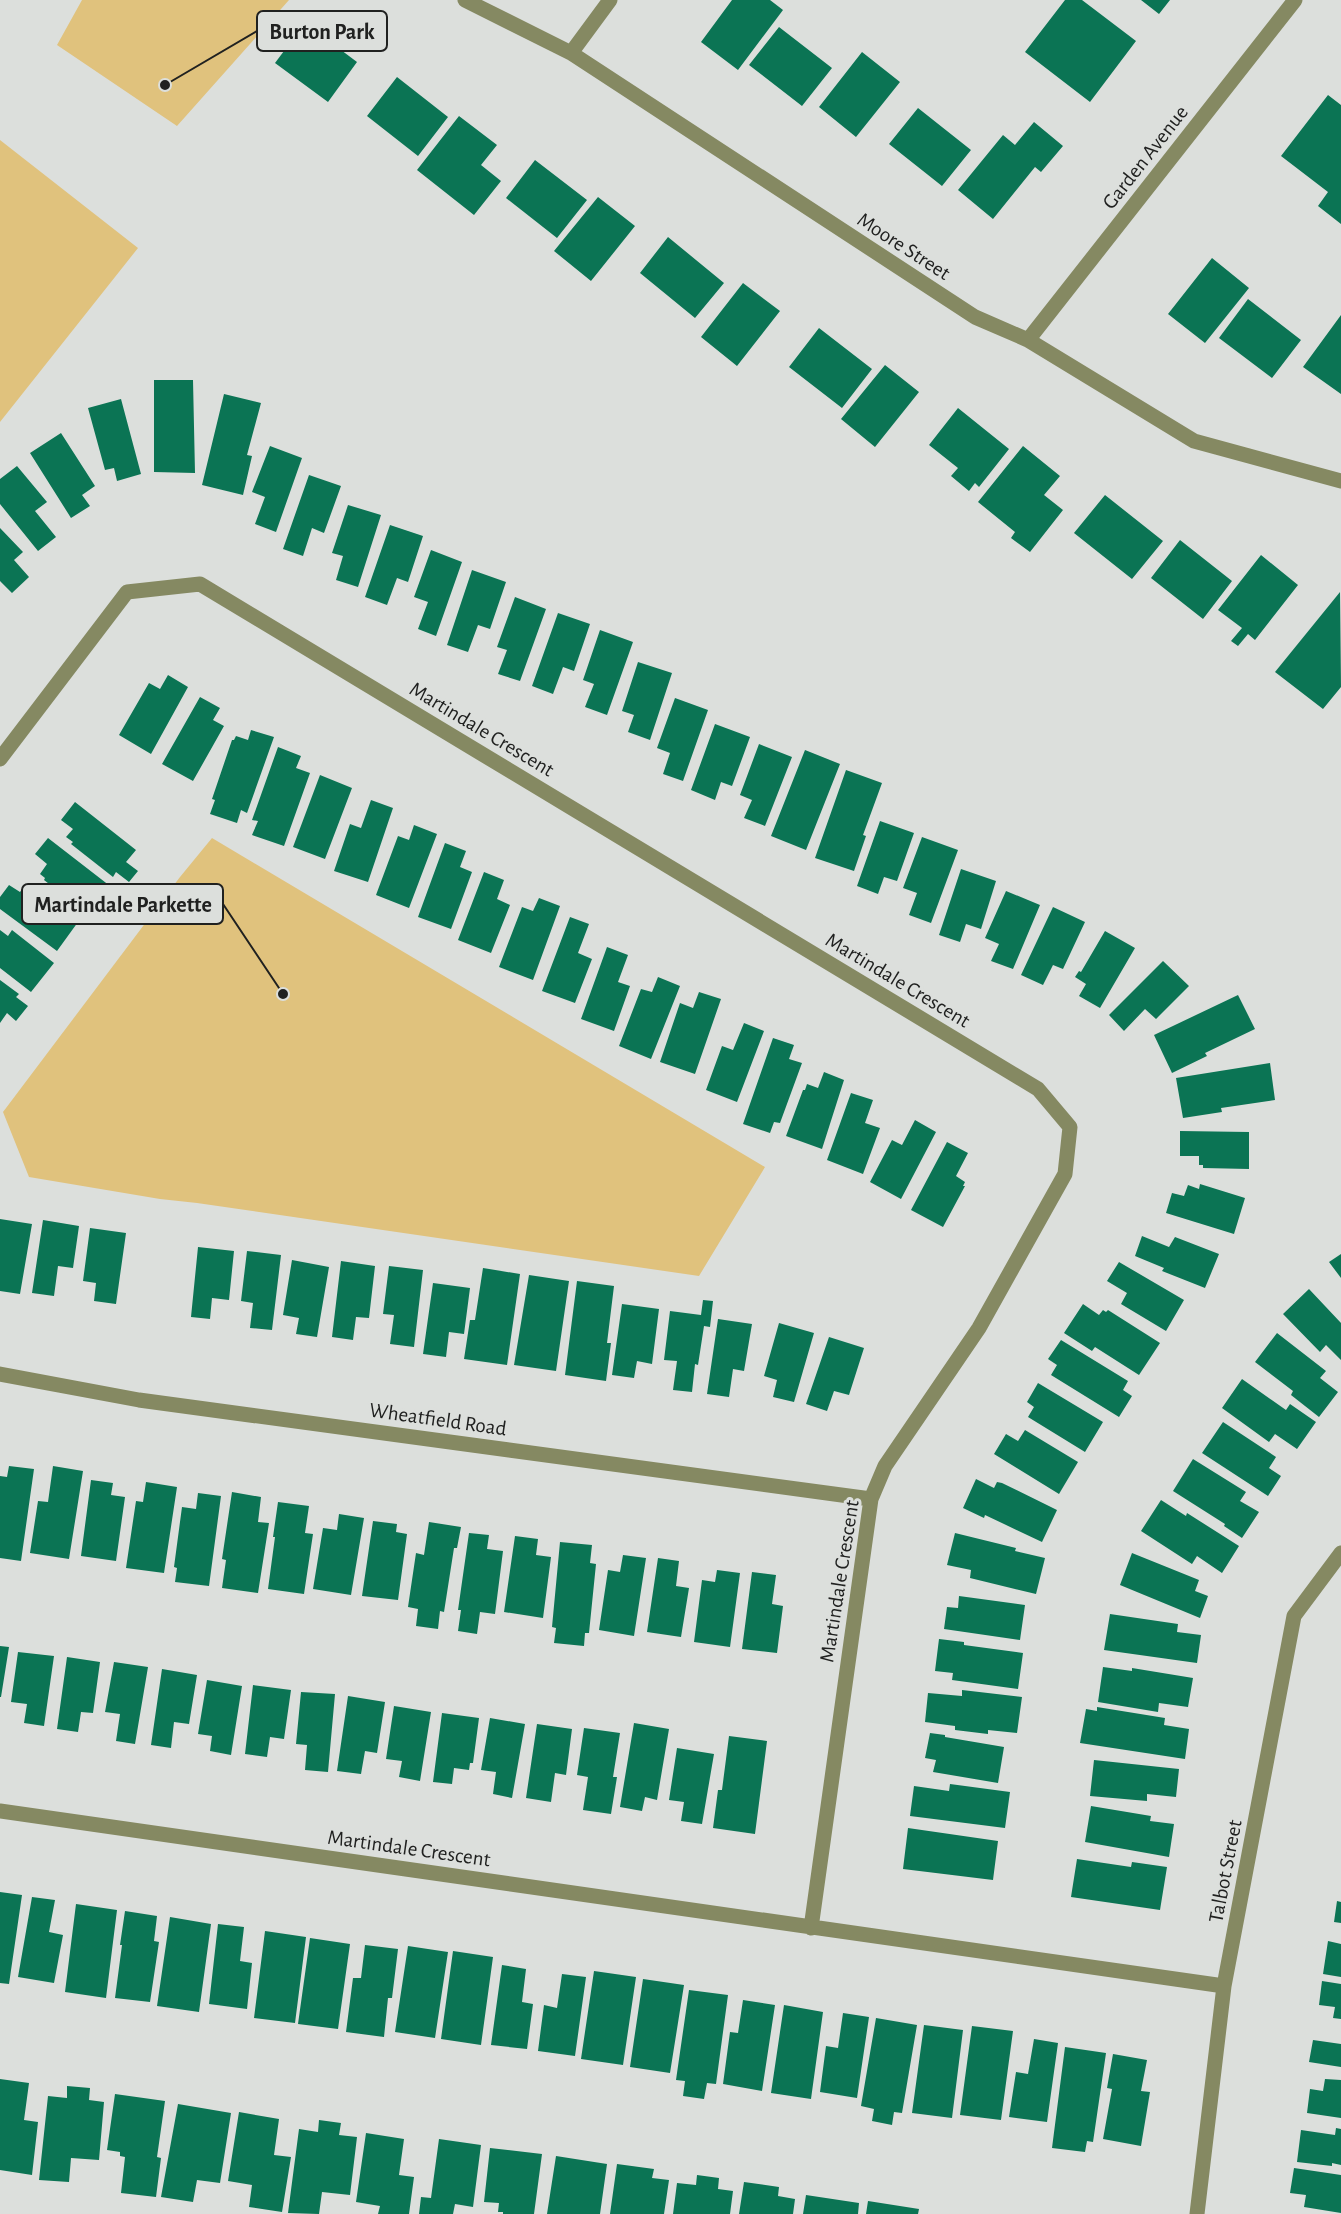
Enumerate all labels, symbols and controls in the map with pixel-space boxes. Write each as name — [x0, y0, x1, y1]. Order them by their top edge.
callout: Burton Park — [257, 11, 387, 51]
text: Burton Park — [269, 21, 375, 43]
street label: Garden Avenue — [1099, 102, 1192, 213]
street label: Moore Street — [854, 209, 954, 284]
street label: Martindale Crescent — [406, 678, 558, 781]
callout: Martindale Parkette — [22, 884, 223, 924]
text: Martindale Parkette — [34, 894, 212, 916]
street label: Martindale Crescent — [822, 929, 974, 1032]
street label: Wheatfield Road — [368, 1399, 508, 1440]
street label: Martindale Crescent — [816, 1498, 863, 1664]
street label: Talbot Street — [1205, 1818, 1246, 1924]
street label: Martindale Crescent — [326, 1827, 492, 1870]

